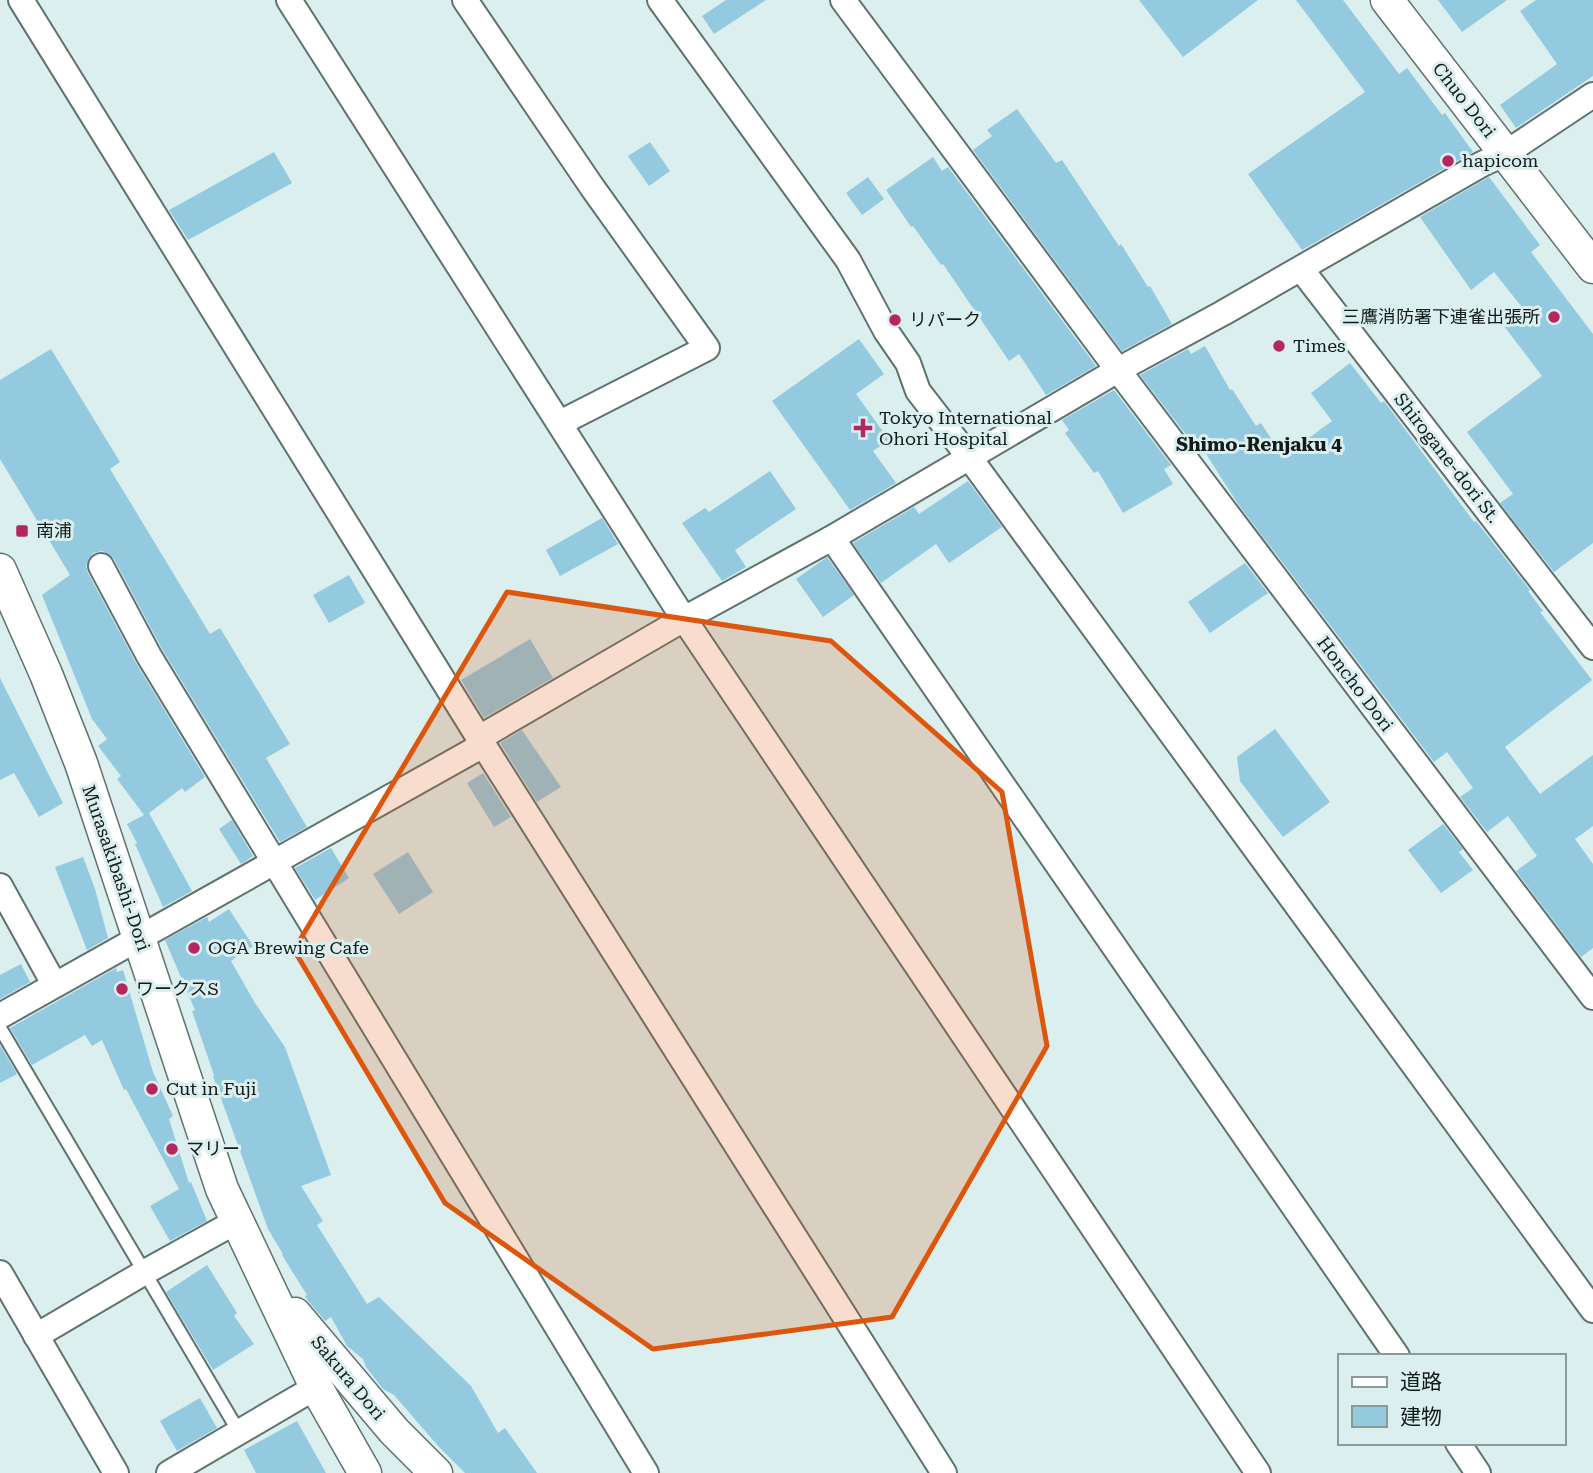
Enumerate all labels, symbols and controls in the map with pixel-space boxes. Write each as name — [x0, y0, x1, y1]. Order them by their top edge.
street label: Chuo Dori — [1429, 58, 1500, 142]
place label: hapicom — [1462, 150, 1538, 171]
marker: hapicom — [1440, 153, 1456, 169]
place label: 三鷹消防署下連雀出張所 — [1342, 306, 1540, 327]
place label: リパーク — [909, 309, 981, 330]
marker: 三鷹消防署下連雀出張所 — [1546, 309, 1562, 325]
marker: リパーク — [887, 312, 903, 328]
place label: Times — [1293, 335, 1346, 356]
marker: Times — [1271, 338, 1287, 354]
street label: Shirogane-dori St. — [1390, 389, 1505, 527]
place label: Tokyo International Ohori Hospital — [879, 407, 1052, 449]
marker: Tokyo International Ohori Hospital — [853, 418, 873, 438]
district label: Shimo-Renjaku 4 — [1176, 433, 1342, 456]
place label: 南浦 — [36, 520, 72, 541]
marker: 南浦 — [14, 523, 30, 539]
street label: Honcho Dori — [1313, 632, 1398, 735]
street label: Murasakibashi-Dori — [78, 782, 155, 954]
place label: OGA Brewing Cafe — [208, 937, 369, 958]
marker: OGA Brewing Cafe — [186, 940, 202, 956]
place label: ワークスS — [136, 978, 219, 999]
marker: ワークスS — [114, 981, 130, 997]
place label: Cut in Fuji — [166, 1078, 257, 1099]
marker: Cut in Fuji — [144, 1081, 160, 1097]
place label: マリー — [186, 1138, 240, 1159]
marker: マリー — [164, 1141, 180, 1157]
street label: Sakura Dori — [307, 1331, 390, 1424]
legend — [1338, 1354, 1565, 1445]
text: 道路 — [1400, 1370, 1442, 1394]
text: 建物 — [1400, 1405, 1442, 1429]

